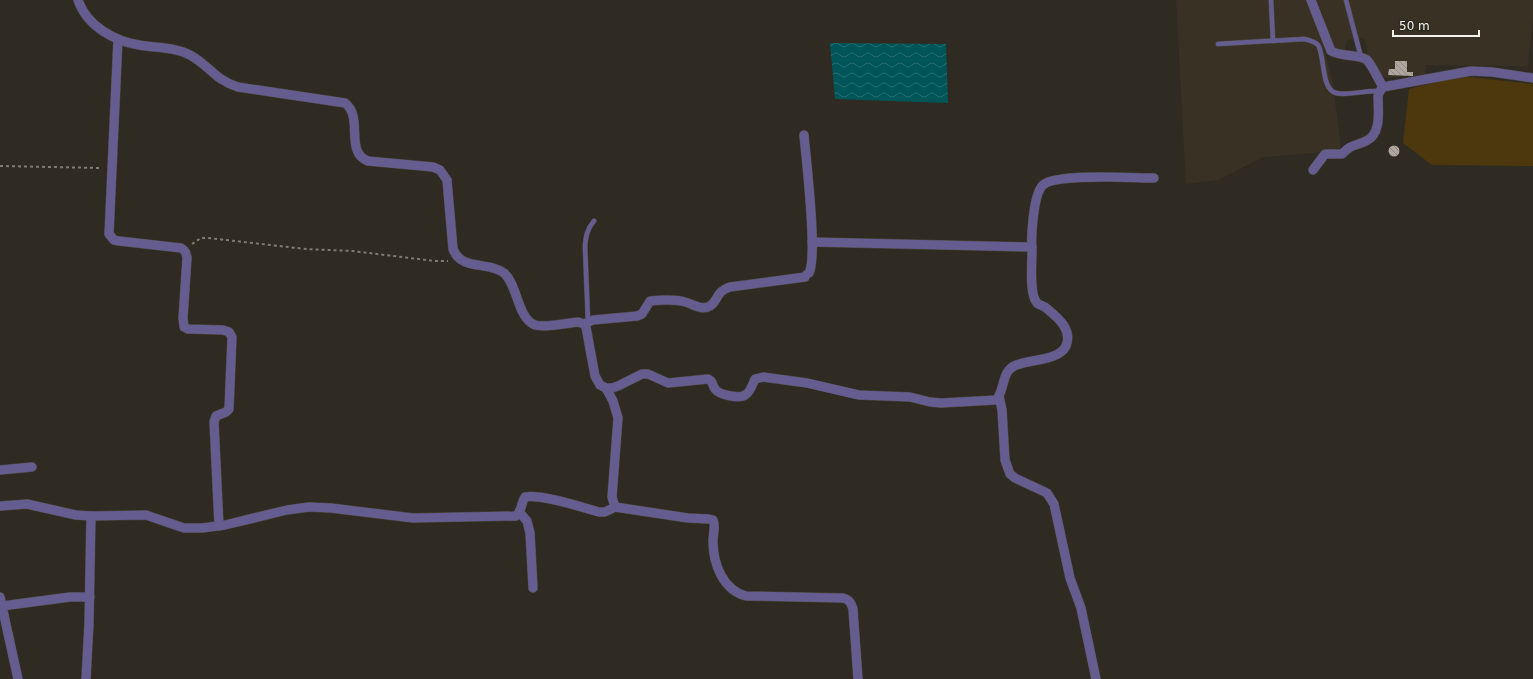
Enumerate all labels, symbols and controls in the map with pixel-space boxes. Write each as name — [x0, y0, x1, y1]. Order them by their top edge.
scale bar — [1393, 12, 1479, 38]
text: 50 m — [1399, 19, 1430, 33]

